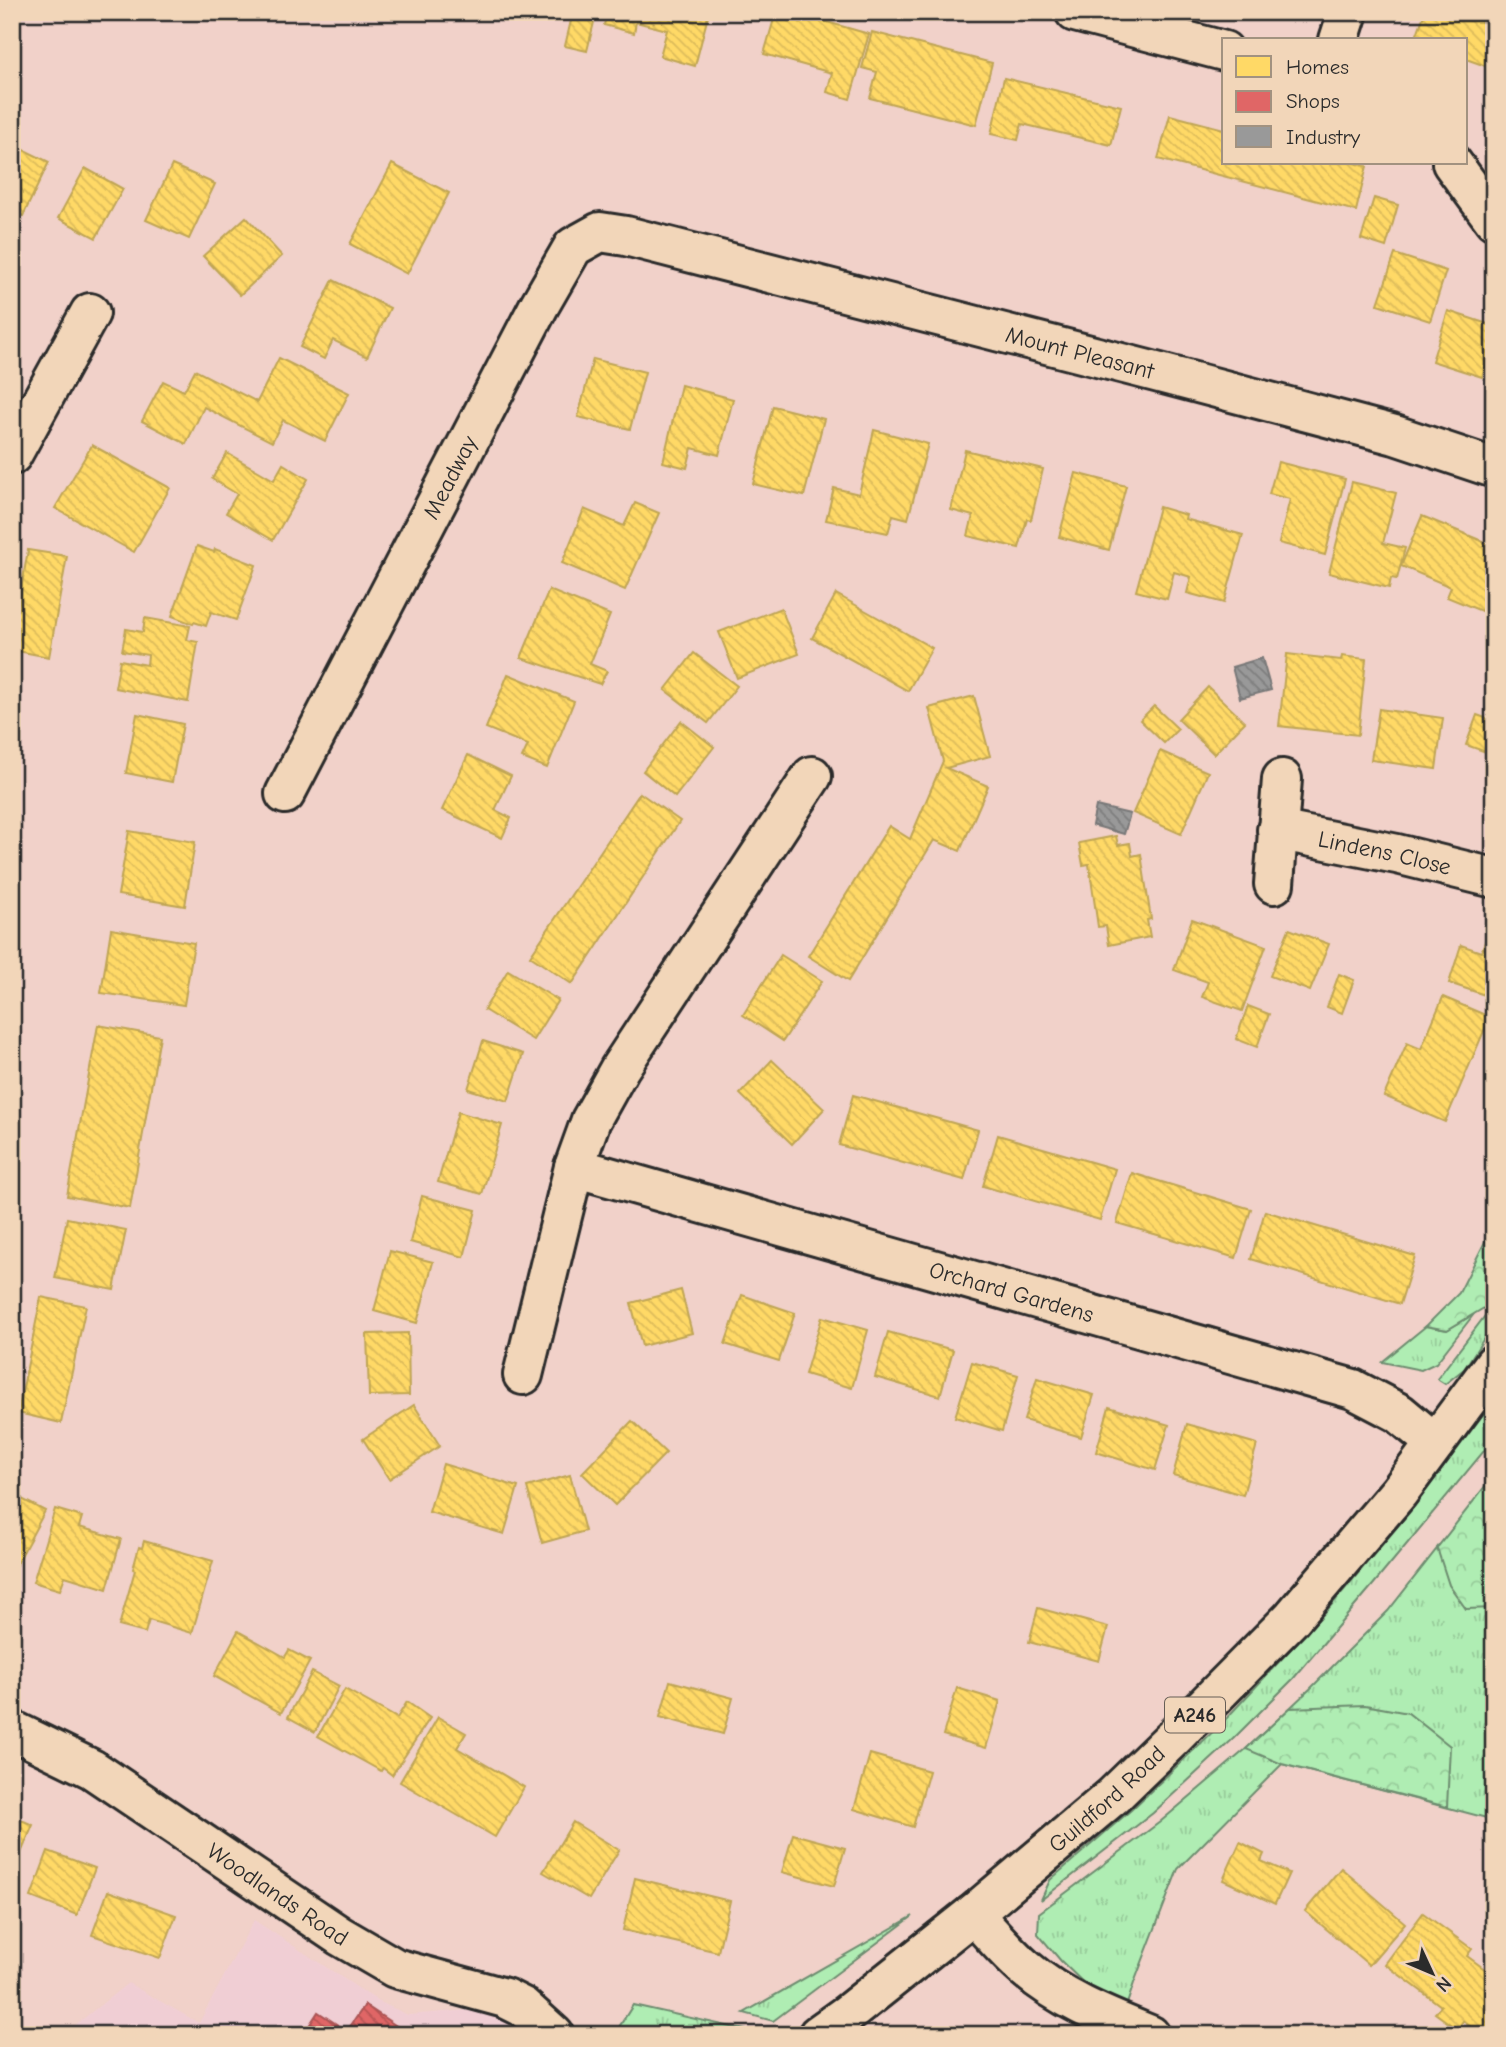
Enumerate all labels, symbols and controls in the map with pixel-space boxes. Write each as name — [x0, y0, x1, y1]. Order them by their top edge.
legend — [1222, 38, 1468, 164]
text: Homes — [1286, 55, 1349, 79]
text: Shops — [1286, 89, 1340, 113]
text: Industry — [1286, 125, 1361, 149]
street label: Mount Pleasant — [1003, 321, 1158, 385]
street label: Meadway — [417, 431, 483, 524]
street label: Lindens Close — [1316, 826, 1454, 881]
street label: Orchard Gardens — [926, 1256, 1097, 1328]
road number: A246 — [1165, 1698, 1225, 1732]
street label: Guildford Road — [1043, 1740, 1171, 1858]
street label: Woodlands Road — [202, 1837, 353, 1952]
north arrow — [1398, 1938, 1468, 2008]
text: N — [1431, 1972, 1456, 1996]

